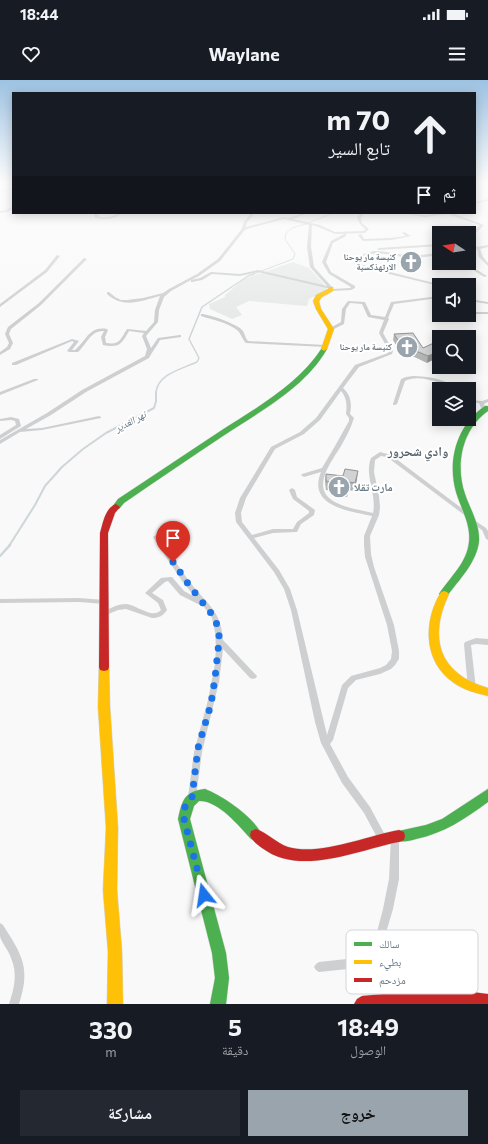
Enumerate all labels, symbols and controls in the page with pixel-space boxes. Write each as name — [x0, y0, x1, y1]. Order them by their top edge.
text: 18:44 — [20, 5, 58, 23]
icon: heart — [20, 43, 42, 65]
text: Waylane — [208, 43, 280, 65]
icon: menu — [446, 43, 468, 65]
text: 70 m — [326, 102, 390, 136]
icon: ahead — [404, 108, 456, 160]
text: تابع السير — [329, 137, 390, 159]
text: ثم — [443, 183, 456, 201]
icon: arrive — [413, 184, 435, 206]
north arrow — [432, 226, 476, 270]
map controls — [432, 226, 476, 426]
church icon: كنيسة مار يوحنا الارثهذكسية — [398, 249, 424, 275]
place label: كنيسة مار يوحنا الارثهذكسية — [343, 251, 396, 272]
button: sound — [432, 278, 476, 322]
button: search — [432, 330, 476, 374]
church icon: كنيسة مار يوحنا — [394, 334, 420, 360]
place label: كنيسة مار يوحنا — [339, 341, 392, 352]
button: layers — [432, 382, 476, 426]
water label: نهر الغدير — [112, 407, 150, 435]
district label: وادي شحرور — [387, 443, 448, 462]
church icon: مارت تقلا — [326, 474, 352, 500]
place label: مارت تقلا — [354, 480, 393, 494]
pin — [156, 521, 190, 562]
icon: arrive — [162, 527, 184, 549]
position arrow — [183, 874, 225, 916]
legend — [346, 930, 478, 994]
text: سالك — [379, 937, 399, 950]
text: بطيء — [379, 955, 401, 971]
text: مزدحم — [379, 973, 406, 988]
text: 5 — [228, 1012, 242, 1041]
text: 18:49 — [337, 1012, 399, 1041]
text: 330 — [89, 1015, 133, 1044]
text: دقيقة — [222, 1042, 248, 1058]
text: الوصول — [350, 1042, 386, 1058]
text: m — [105, 1044, 117, 1060]
button: مشاركة — [20, 1090, 240, 1136]
button: خروج — [248, 1090, 468, 1136]

